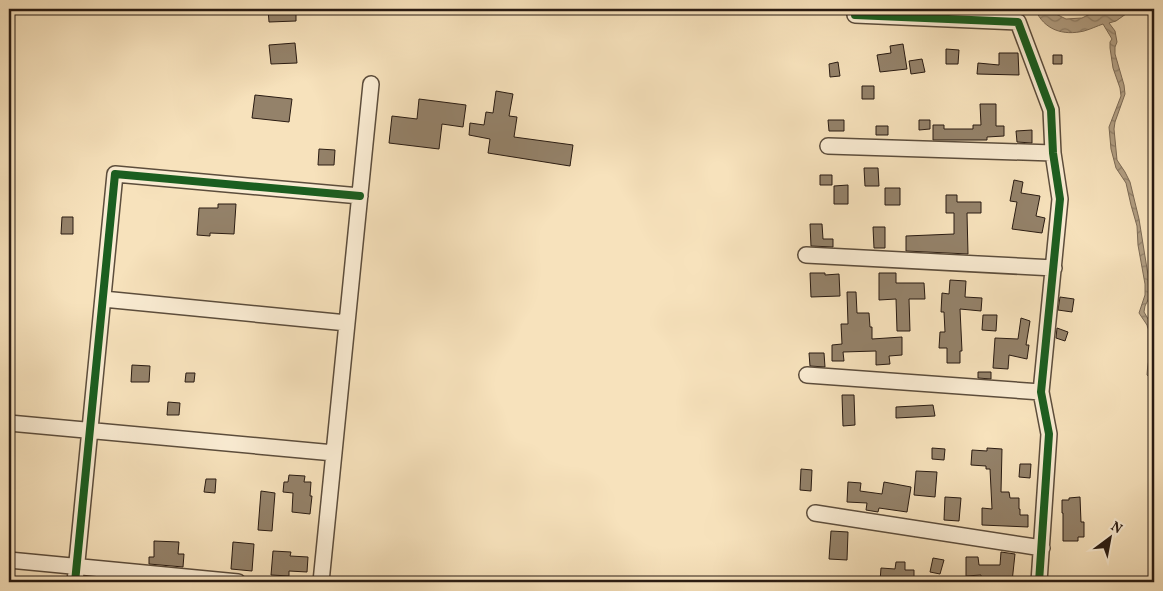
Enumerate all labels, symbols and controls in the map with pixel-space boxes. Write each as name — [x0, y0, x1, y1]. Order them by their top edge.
north arrow — [1086, 514, 1136, 564]
text: N — [1107, 517, 1125, 539]

